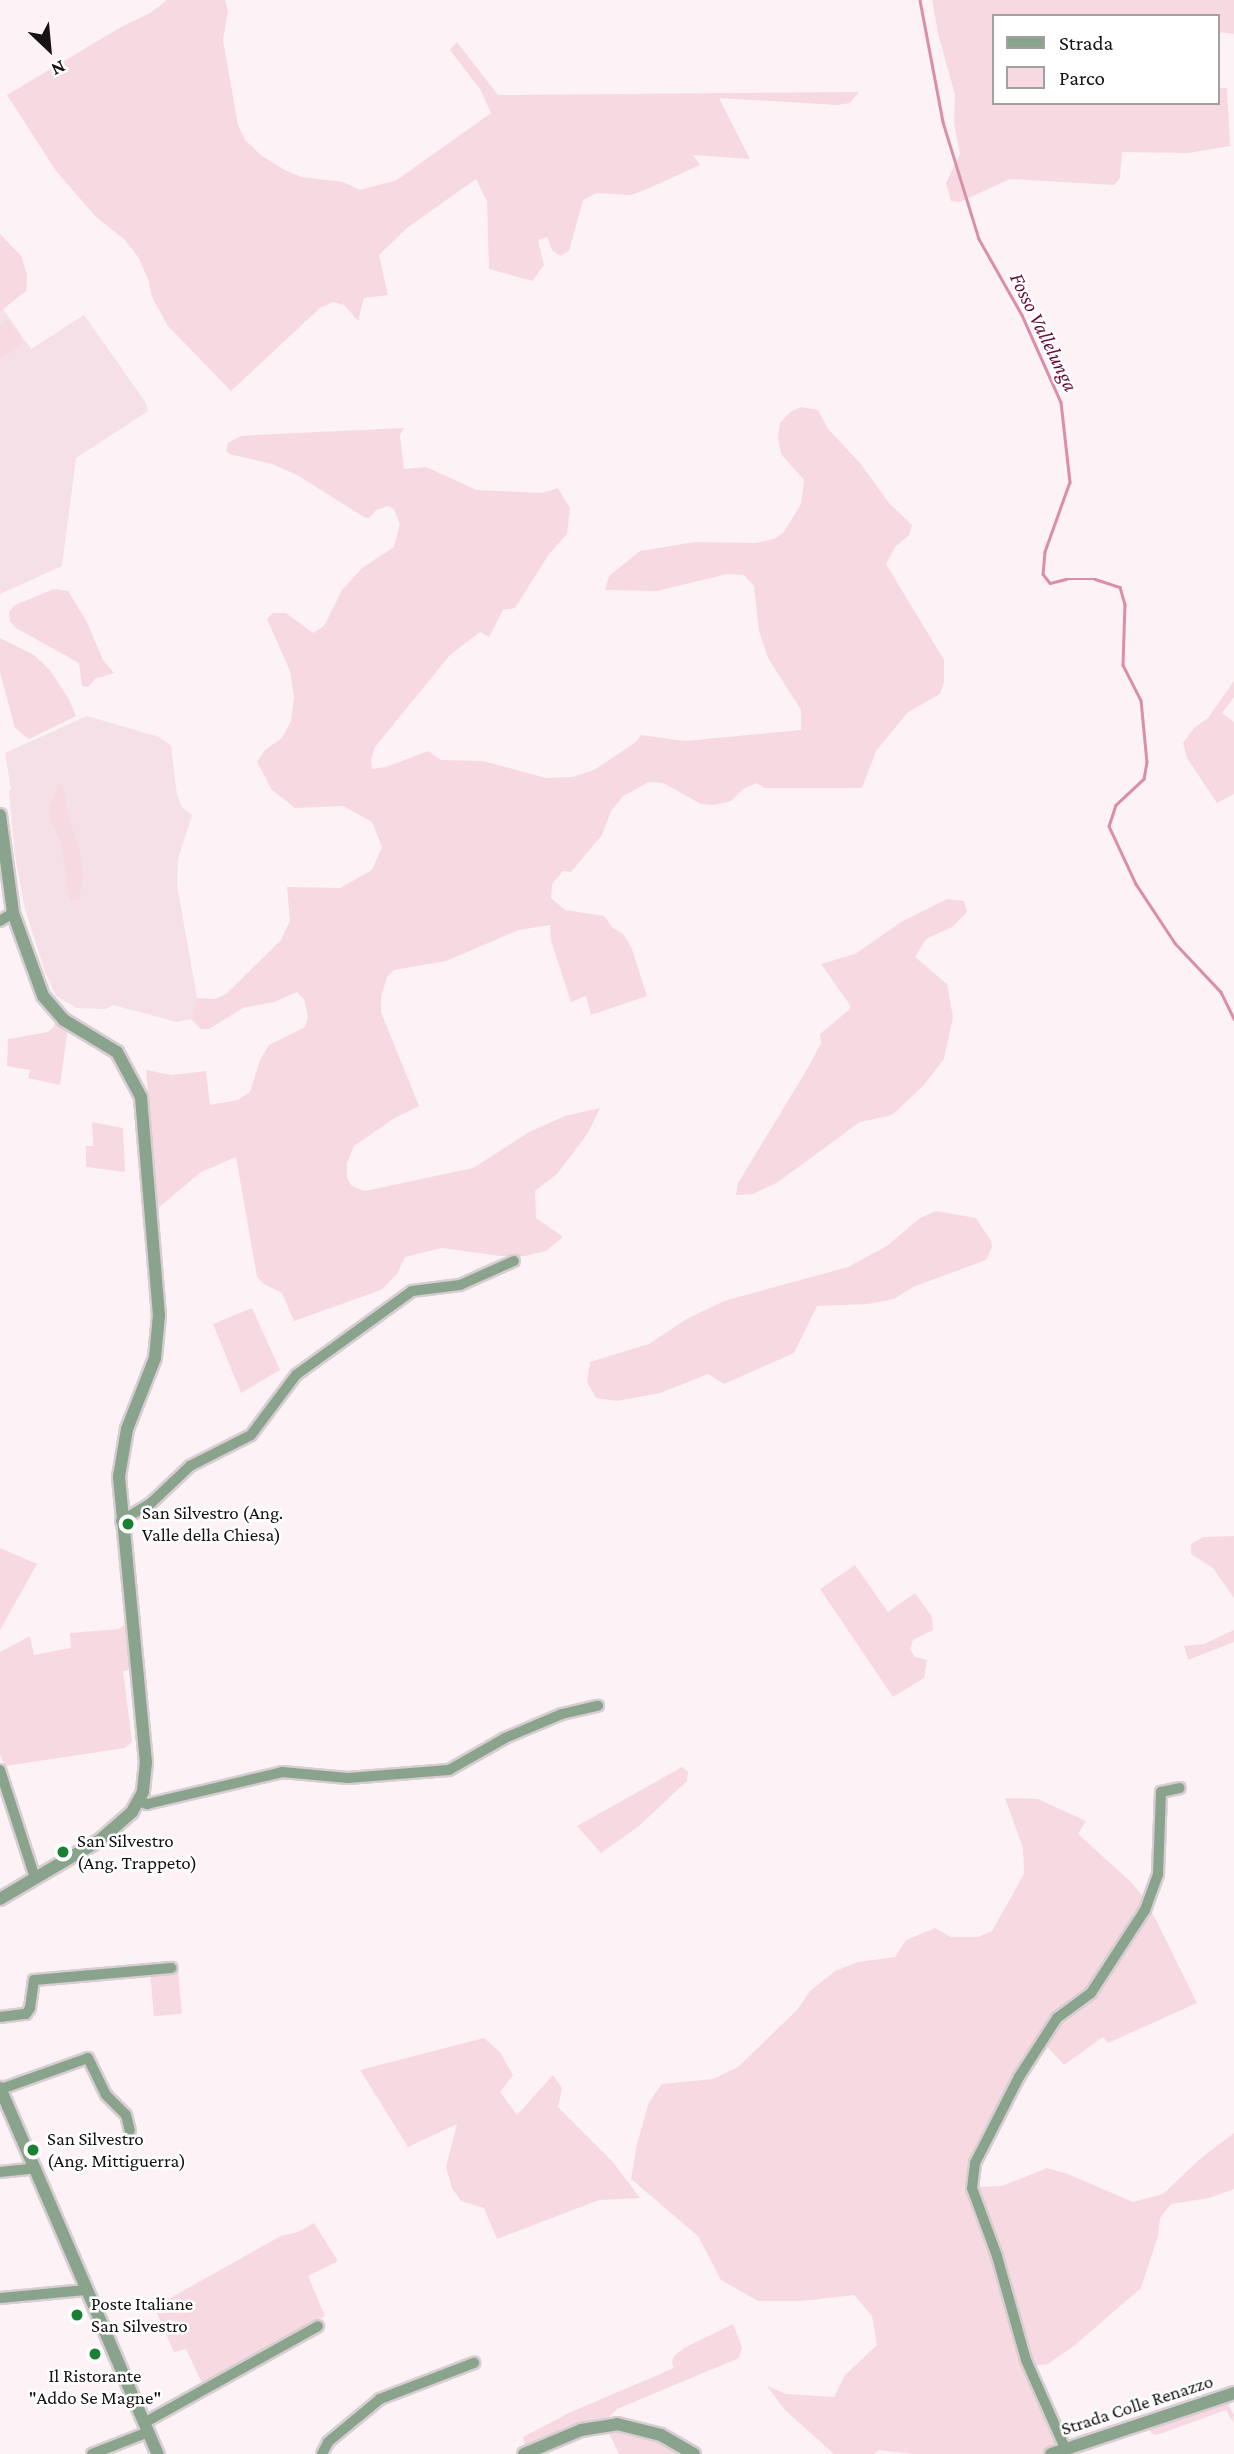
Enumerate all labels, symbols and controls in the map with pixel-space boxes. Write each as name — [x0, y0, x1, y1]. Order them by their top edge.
north arrow — [14, 14, 84, 84]
legend — [992, 14, 1220, 105]
text: Strada — [1059, 31, 1113, 55]
text: N — [48, 56, 69, 81]
text: Parco — [1059, 66, 1105, 90]
water label: Fosso Vallelunga — [1004, 268, 1084, 396]
place label: San Silvestro (Ang. Valle della Chiesa) — [142, 1502, 283, 1546]
marker: San Silvestro (Ang. Valle della Chiesa) — [120, 1516, 136, 1532]
place label: San Silvestro (Ang. Trappeto) — [77, 1830, 197, 1874]
marker: San Silvestro (Ang. Trappeto) — [55, 1844, 71, 1860]
place label: San Silvestro (Ang. Mittiguerra) — [47, 2128, 186, 2172]
marker: San Silvestro (Ang. Mittiguerra) — [25, 2142, 41, 2158]
place label: Poste Italiane San Silvestro — [91, 2293, 193, 2337]
marker: Poste Italiane San Silvestro — [69, 2307, 85, 2323]
marker: Il Ristorante "Addo Se Magne" — [87, 2346, 103, 2362]
place label: Il Ristorante "Addo Se Magne" — [29, 2365, 161, 2409]
street label: Strada Colle Renazzo — [1058, 2370, 1216, 2440]

